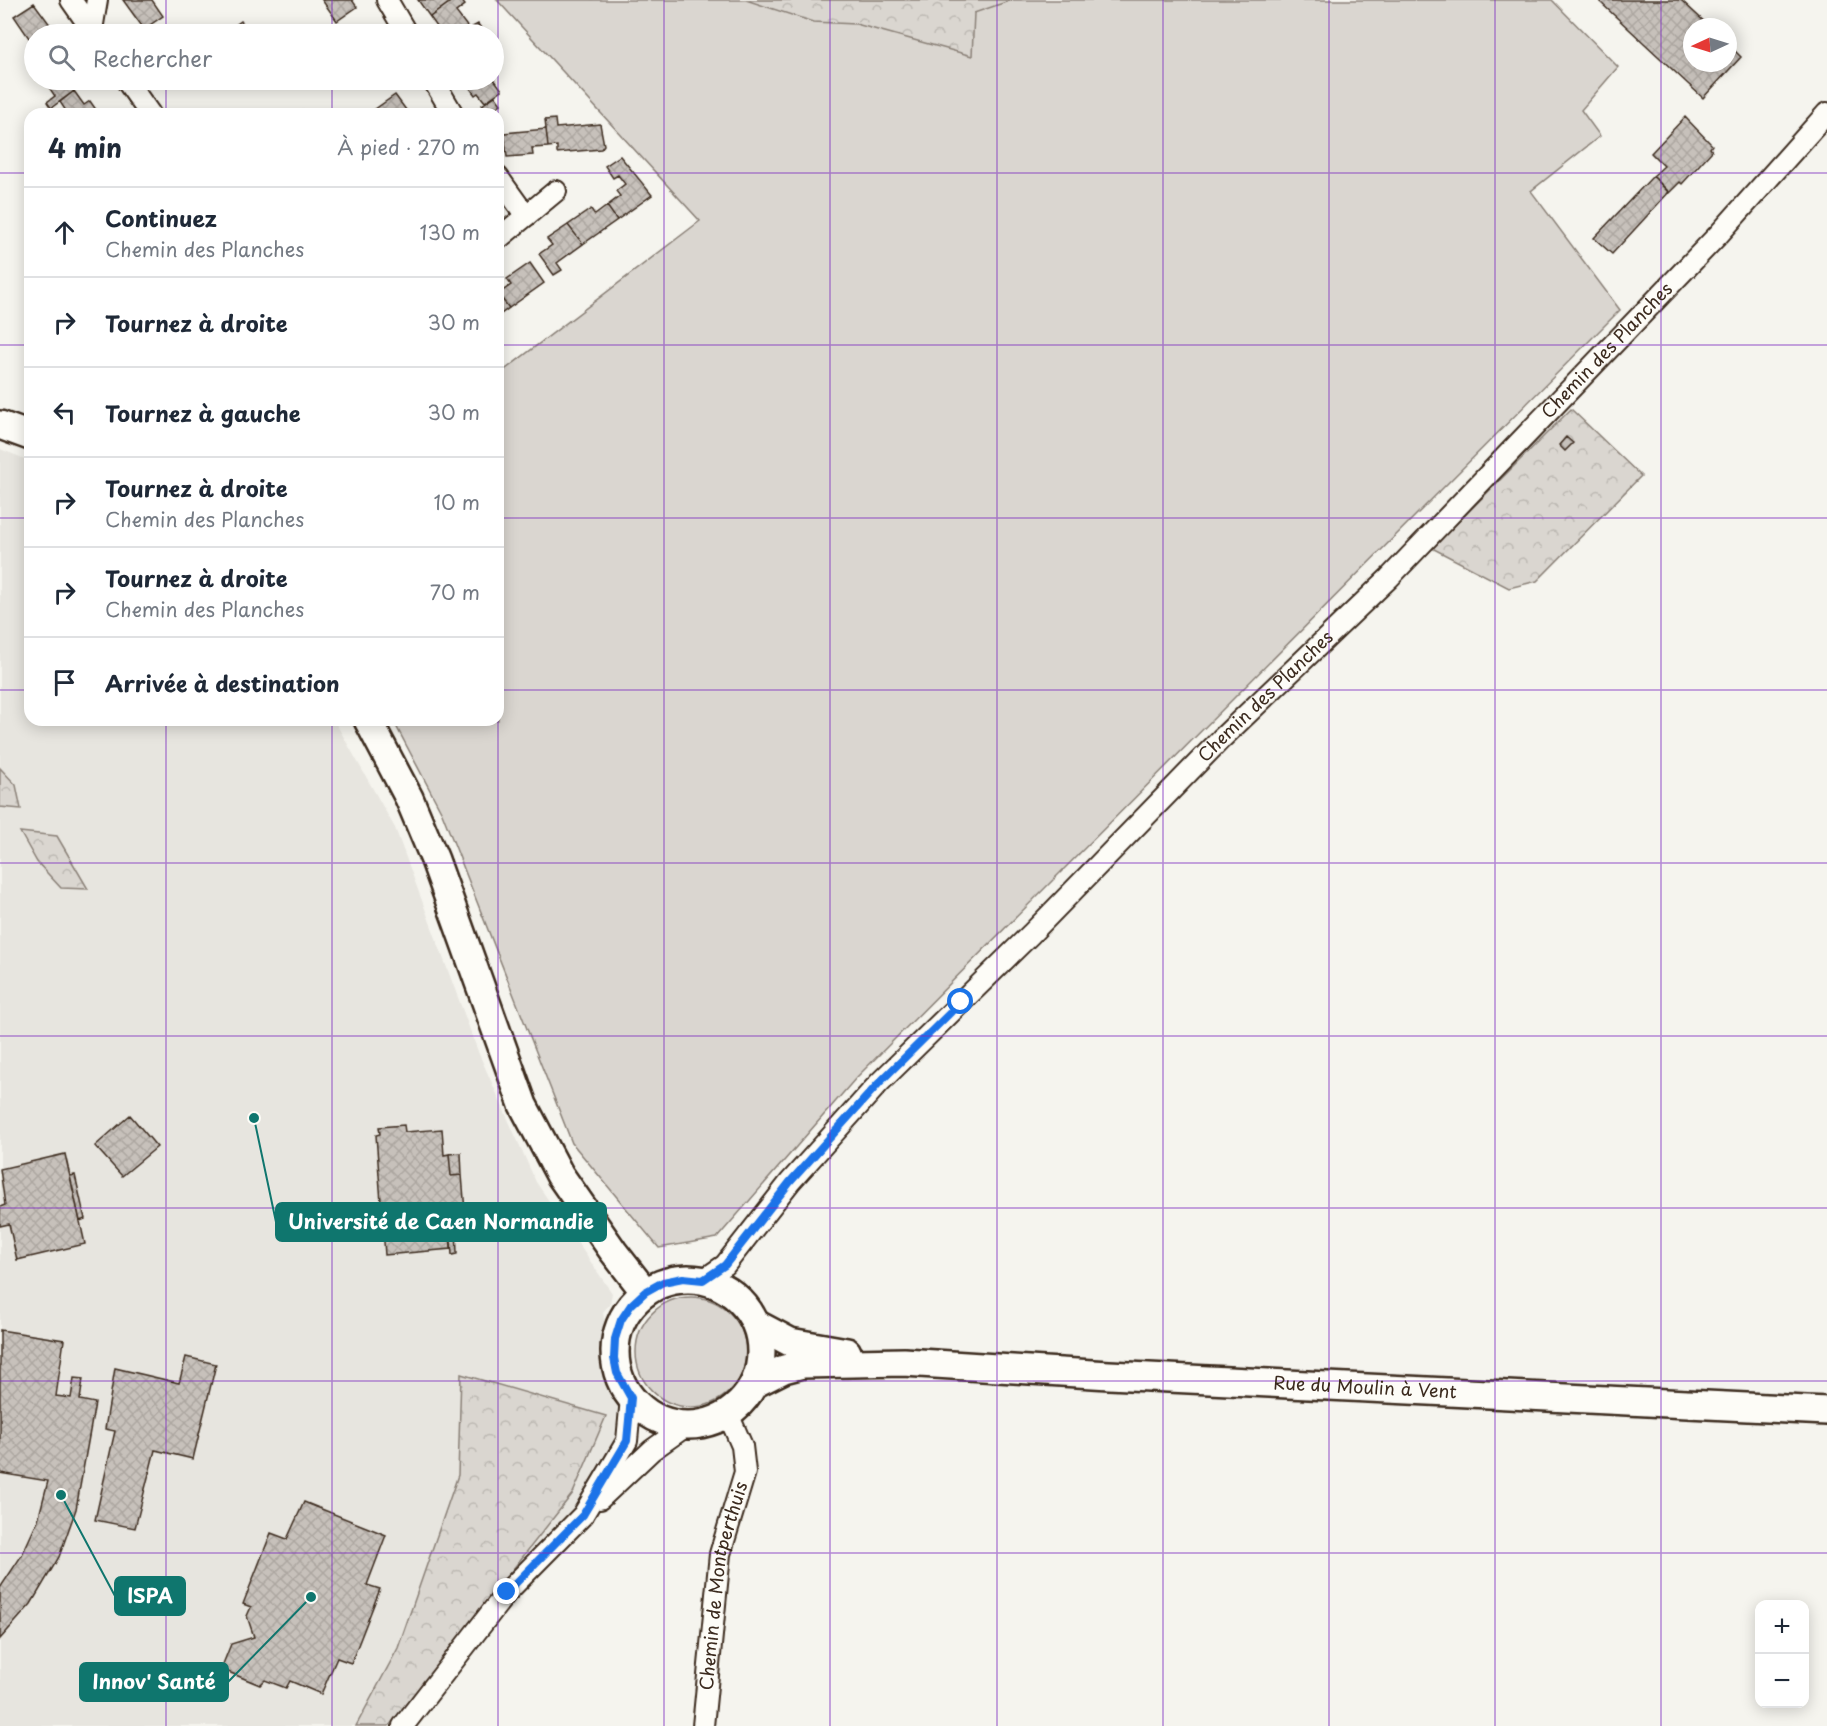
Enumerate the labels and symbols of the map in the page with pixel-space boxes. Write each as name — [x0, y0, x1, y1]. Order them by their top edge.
north arrow — [1683, 18, 1737, 72]
street label: Chemin des Planches — [1534, 275, 1678, 424]
street label: Chemin des Planches — [1191, 623, 1339, 767]
route start — [947, 988, 973, 1014]
callout: Université de Caen Normandie — [276, 1203, 606, 1241]
text: Université de Caen Normandie — [288, 1206, 594, 1236]
street label: Rue du Moulin à Vent — [1273, 1368, 1457, 1404]
street label: Chemin de Montperthuis — [692, 1478, 753, 1691]
callout: ISPA — [115, 1577, 185, 1615]
route end — [493, 1578, 519, 1604]
text: ISPA — [127, 1580, 173, 1610]
callout: Innov' Santé — [80, 1663, 228, 1701]
text: Innov' Santé — [92, 1666, 216, 1696]

